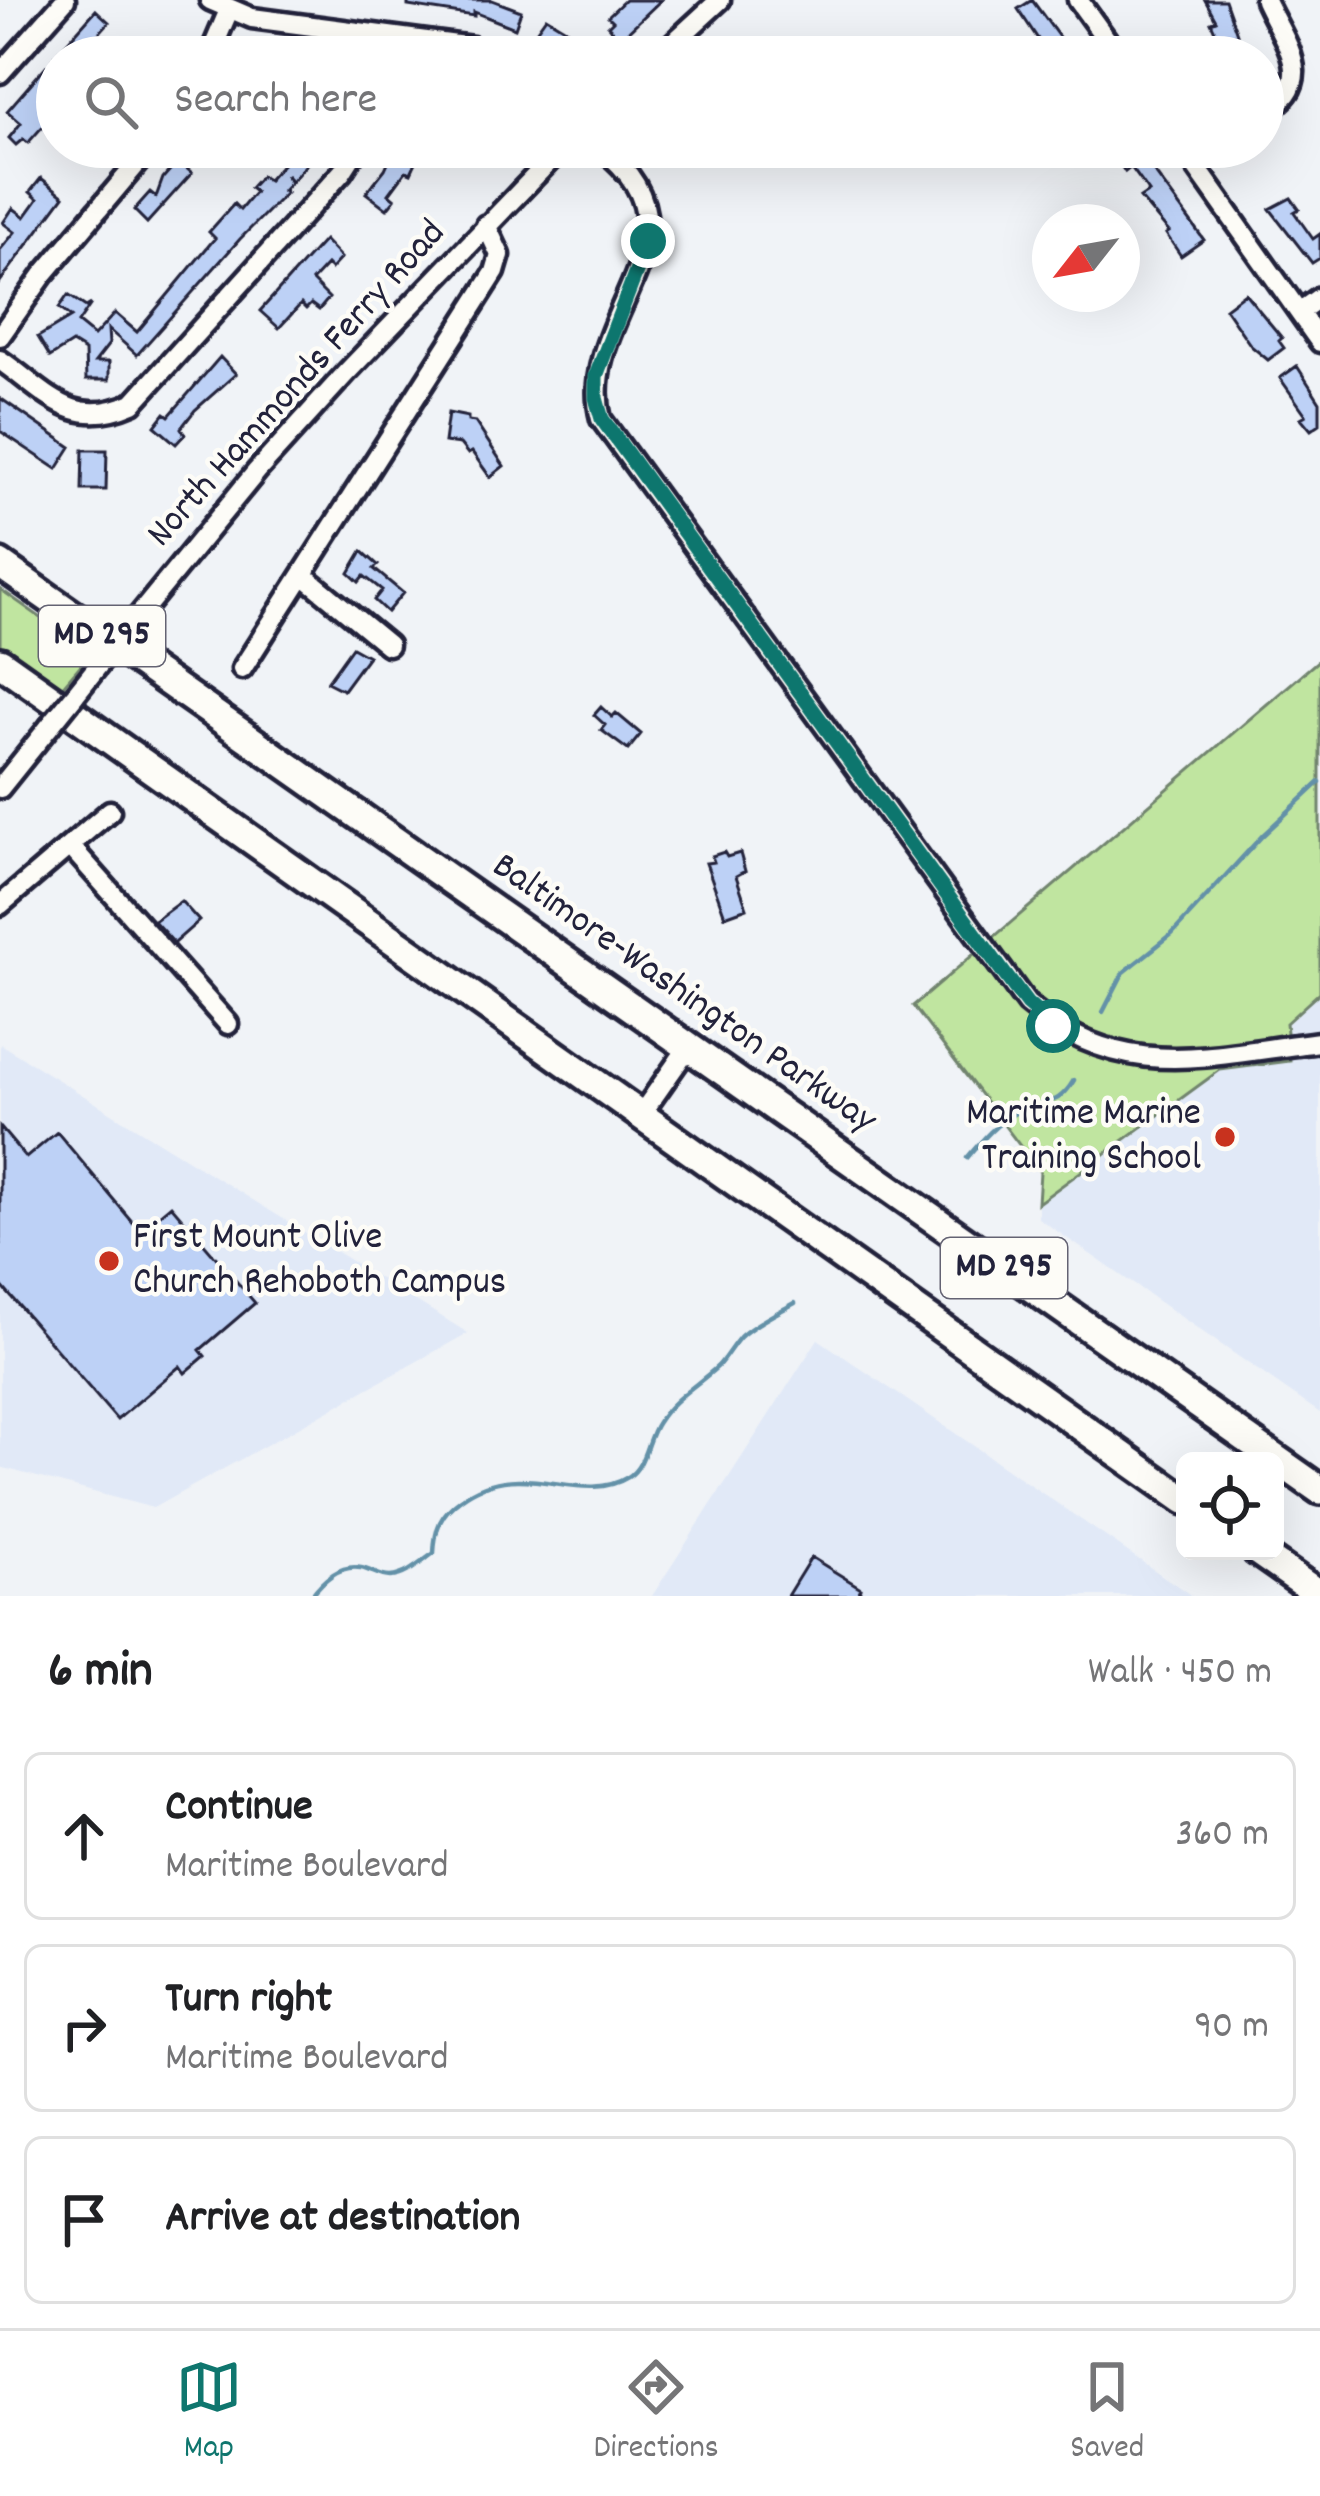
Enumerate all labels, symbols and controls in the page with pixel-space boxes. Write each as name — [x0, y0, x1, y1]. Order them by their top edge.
search box — [36, 36, 1284, 168]
icon: search — [78, 69, 144, 135]
text: Search here — [174, 70, 377, 134]
north arrow — [1032, 204, 1140, 312]
street label: North Hammonds Ferry Road — [136, 209, 460, 561]
route end — [621, 214, 675, 268]
road number: MD 295 — [39, 606, 165, 666]
street label: Baltimore-Washington Parkway — [480, 841, 887, 1150]
route start — [1026, 999, 1080, 1053]
place label: Maritime Marine Training School — [966, 1088, 1201, 1188]
marker: Maritime Marine Training School — [1212, 1124, 1238, 1150]
place label: First Mount Olive Church Rehoboth Campus — [133, 1212, 506, 1312]
road number: MD 295 — [941, 1238, 1067, 1298]
marker: First Mount Olive Church Rehoboth Campus — [96, 1248, 122, 1274]
map controls — [1176, 1452, 1284, 1560]
button: locate — [1176, 1452, 1284, 1560]
text: 6 min — [48, 1638, 153, 1710]
text: Walk · 450 m — [1088, 1647, 1272, 1702]
text: Continue — [165, 1777, 313, 1841]
icon: ahead — [51, 1803, 117, 1869]
text: 360 m — [1176, 1809, 1269, 1864]
text: Maritime Boulevard — [165, 1841, 449, 1896]
text: Turn right — [165, 1969, 332, 2033]
icon: right — [51, 1995, 117, 2061]
text: 90 m — [1194, 2001, 1269, 2056]
text: Maritime Boulevard — [165, 2033, 449, 2088]
icon: arrive — [51, 2187, 117, 2253]
text: Arrive at destination — [165, 2188, 520, 2252]
tab: Map — [176, 2354, 242, 2473]
tab: Directions — [594, 2354, 719, 2473]
tab: Saved — [1070, 2354, 1144, 2473]

